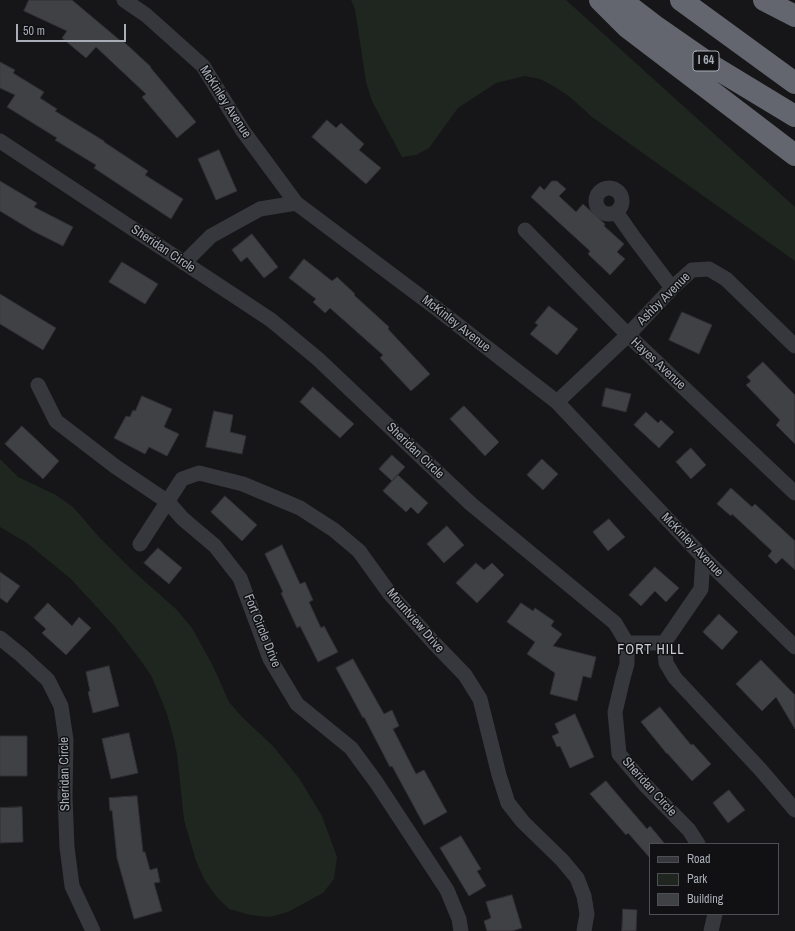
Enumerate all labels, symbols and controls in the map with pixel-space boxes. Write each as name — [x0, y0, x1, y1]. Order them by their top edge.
scale bar — [18, 16, 128, 42]
text: 50 m — [23, 23, 45, 39]
road number: I 64 — [693, 51, 719, 71]
street label: McKinley Avenue — [196, 63, 254, 141]
street label: Sheridan Circle — [128, 222, 198, 276]
street label: Ashby Avenue — [634, 269, 694, 329]
street label: McKinley Avenue — [419, 292, 493, 356]
street label: Hayes Avenue — [627, 335, 689, 393]
street label: Sheridan Circle — [383, 420, 447, 482]
street label: McKinley Avenue — [658, 510, 726, 580]
street label: Mountview Drive — [383, 586, 447, 656]
street label: Fort Circle Drive — [240, 592, 284, 670]
district label: FORT HILL — [617, 642, 685, 658]
street label: Sheridan Circle — [57, 737, 73, 811]
street label: Sheridan Circle — [618, 754, 680, 820]
legend — [649, 843, 779, 915]
text: Road — [687, 851, 711, 867]
text: Park — [687, 871, 707, 887]
text: Building — [687, 891, 723, 907]

